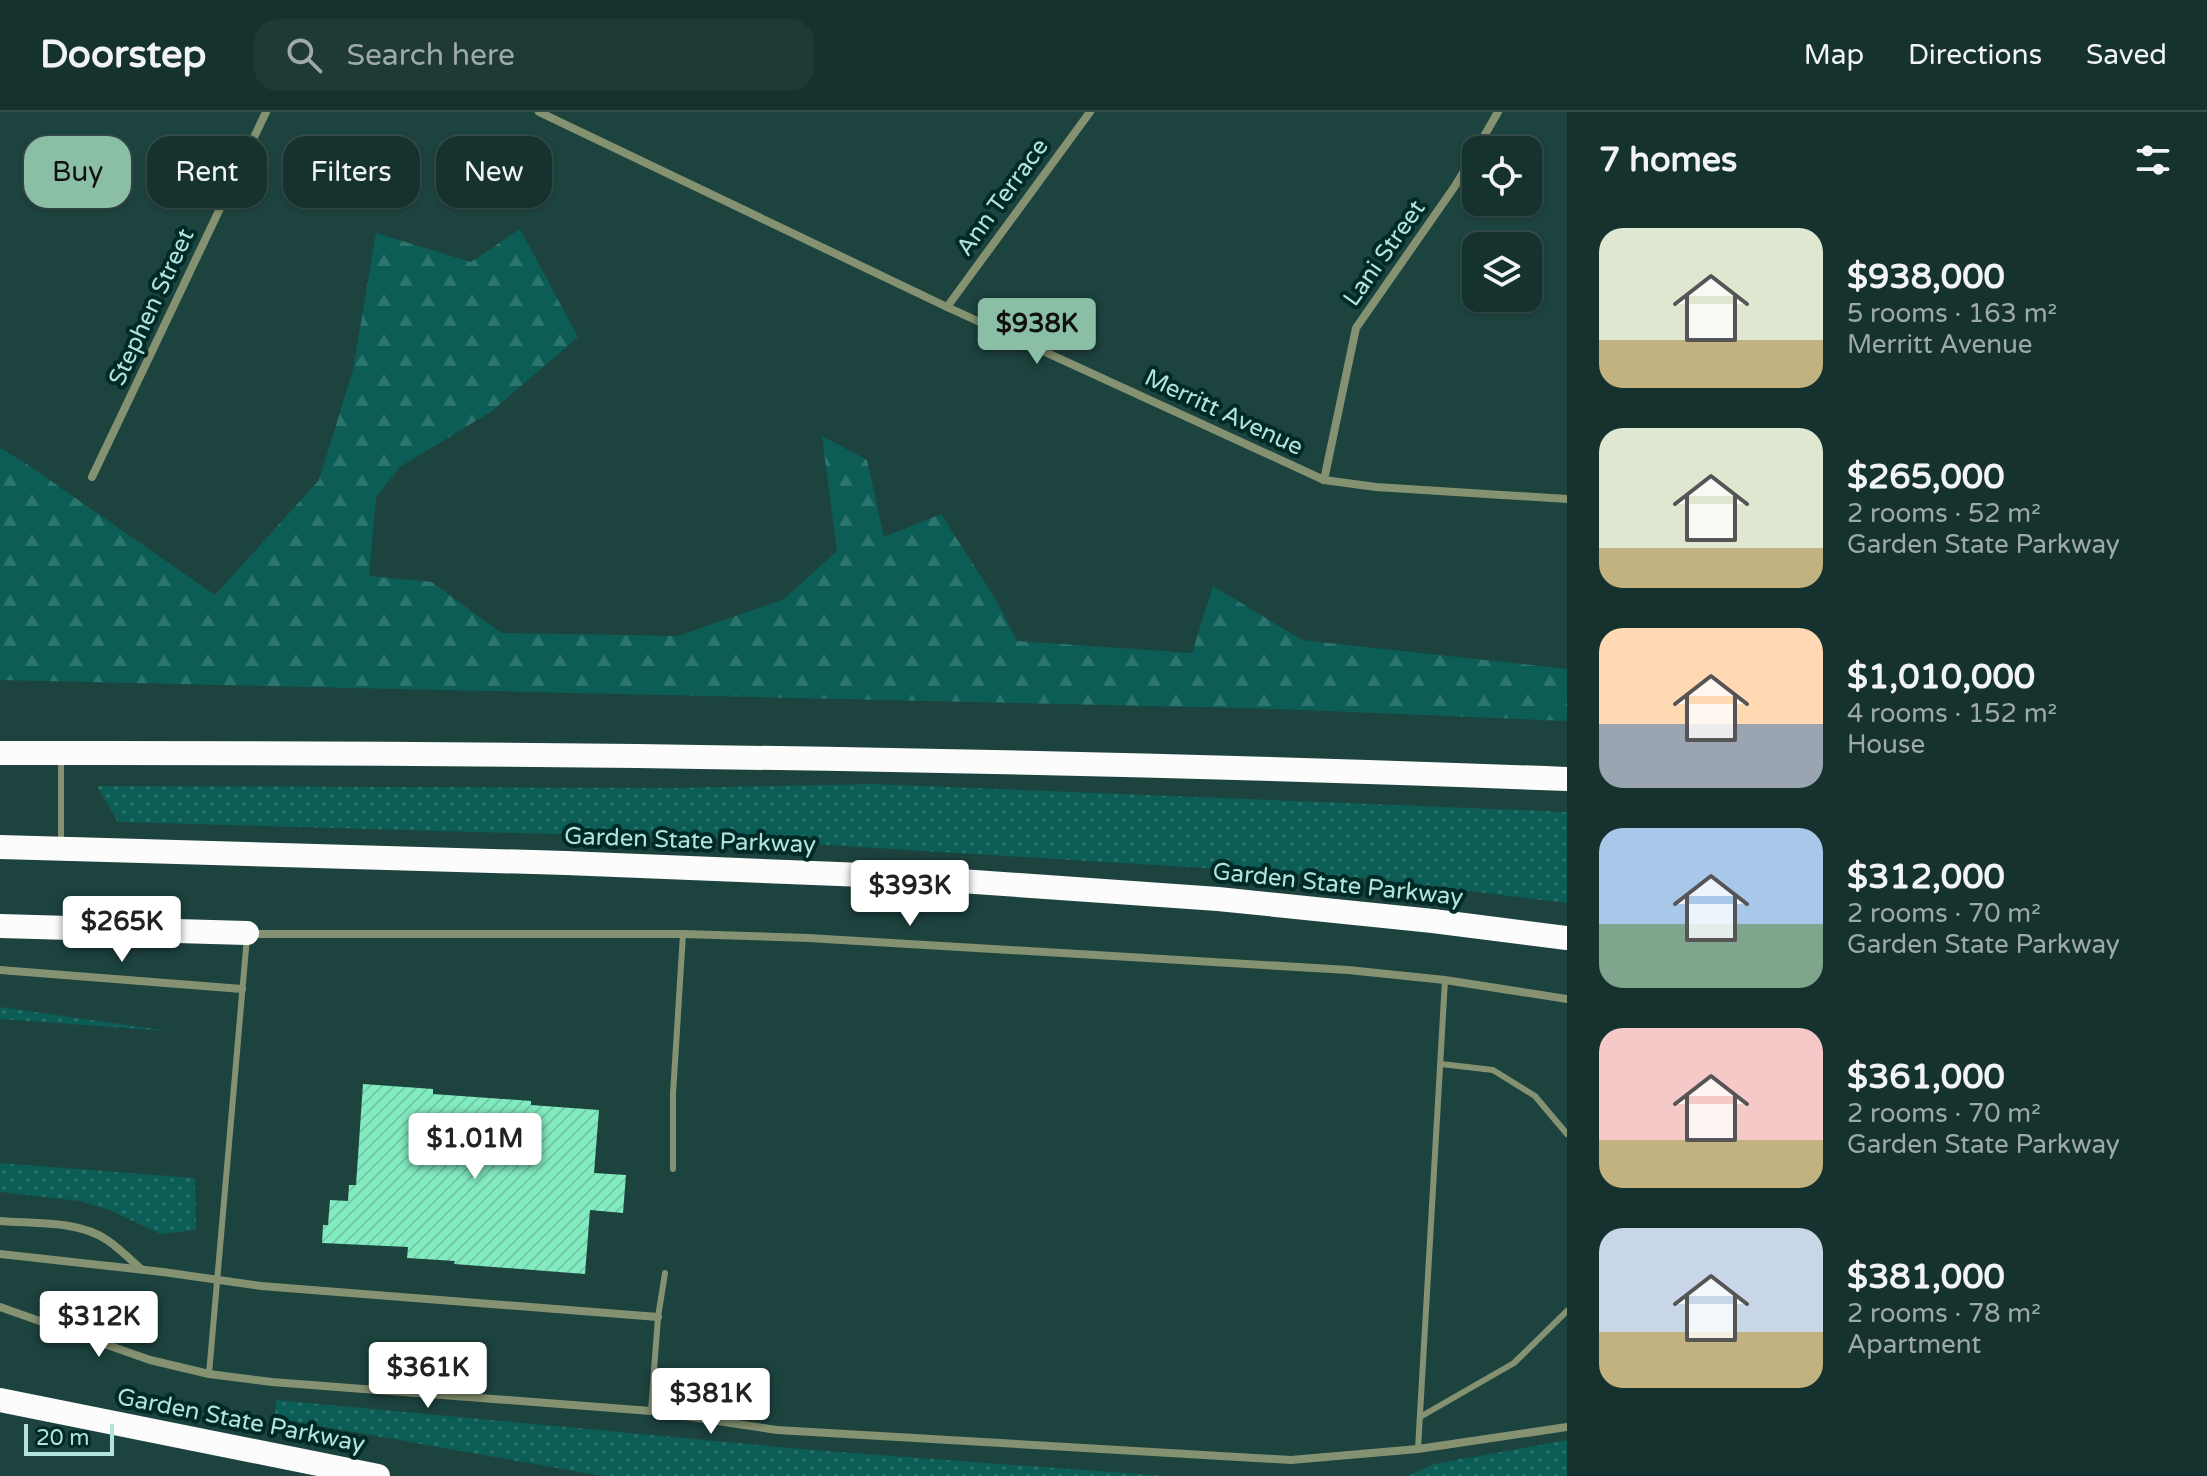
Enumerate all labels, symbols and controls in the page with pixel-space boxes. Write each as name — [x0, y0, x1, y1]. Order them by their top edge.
search box — [254, 19, 814, 91]
text: Doorstep — [40, 32, 206, 78]
icon: search — [282, 33, 326, 77]
text: Search here — [346, 37, 515, 74]
text: Map — [1804, 38, 1864, 72]
text: Directions — [1908, 38, 2042, 72]
text: Saved — [2086, 38, 2167, 72]
street label: Ann Terrace — [950, 133, 1055, 262]
chip: Buy — [24, 136, 131, 208]
chip: Rent — [147, 136, 267, 208]
chip: Filters — [283, 136, 420, 208]
chip: New — [436, 136, 552, 208]
map controls — [1462, 136, 1542, 312]
button: locate — [1462, 136, 1542, 216]
icon: filters — [2131, 138, 2175, 182]
text: 7 homes — [1599, 140, 1737, 181]
street label: Lani Street — [1337, 195, 1431, 312]
street label: Stephen Street — [102, 224, 200, 390]
button: layers — [1462, 232, 1542, 312]
text: $938,000 — [1847, 257, 2005, 298]
icon: home — [1663, 260, 1759, 356]
pin: $938K — [981, 298, 1093, 366]
text: 5 rooms · 163 m² — [1847, 298, 2057, 329]
text: $938K — [996, 308, 1078, 339]
text: Merritt Avenue — [1847, 329, 2033, 360]
street label: Merritt Avenue — [1140, 363, 1308, 462]
text: $265,000 — [1847, 457, 2005, 498]
icon: home — [1663, 460, 1759, 556]
text: 2 rooms · 52 m² — [1847, 498, 2041, 529]
text: Garden State Parkway — [1847, 529, 2120, 560]
text: $1,010,000 — [1847, 657, 2035, 698]
icon: home — [1663, 660, 1759, 756]
text: 4 rooms · 152 m² — [1847, 698, 2057, 729]
text: House — [1847, 729, 1925, 760]
street label: Garden State Parkway — [564, 822, 816, 859]
street label: Garden State Parkway — [1211, 857, 1465, 912]
text: $312,000 — [1847, 857, 2005, 898]
pin: $393K — [854, 860, 966, 928]
icon: home — [1663, 860, 1759, 956]
text: $393K — [869, 870, 951, 901]
pin: $265K — [66, 896, 178, 964]
text: 2 rooms · 70 m² — [1847, 898, 2041, 929]
text: $265K — [81, 906, 163, 937]
text: Garden State Parkway — [1847, 929, 2120, 960]
text: $361,000 — [1847, 1057, 2005, 1098]
icon: home — [1663, 1060, 1759, 1156]
text: 2 rooms · 70 m² — [1847, 1098, 2041, 1129]
pin: $1.01M — [410, 1113, 540, 1181]
text: $1.01M — [427, 1123, 523, 1154]
text: Garden State Parkway — [1847, 1129, 2120, 1160]
text: $381,000 — [1847, 1257, 2005, 1298]
icon: home — [1663, 1260, 1759, 1356]
pin: $312K — [43, 1291, 155, 1359]
text: 2 rooms · 78 m² — [1847, 1298, 2041, 1329]
text: $312K — [58, 1301, 140, 1332]
text: Apartment — [1847, 1329, 1981, 1360]
pin: $361K — [372, 1342, 484, 1410]
text: $361K — [387, 1352, 469, 1383]
pin: $381K — [655, 1368, 767, 1436]
text: $381K — [670, 1378, 752, 1409]
street label: Garden State Parkway — [115, 1382, 367, 1459]
scale bar — [24, 1420, 114, 1456]
text: 20 m — [36, 1425, 90, 1451]

